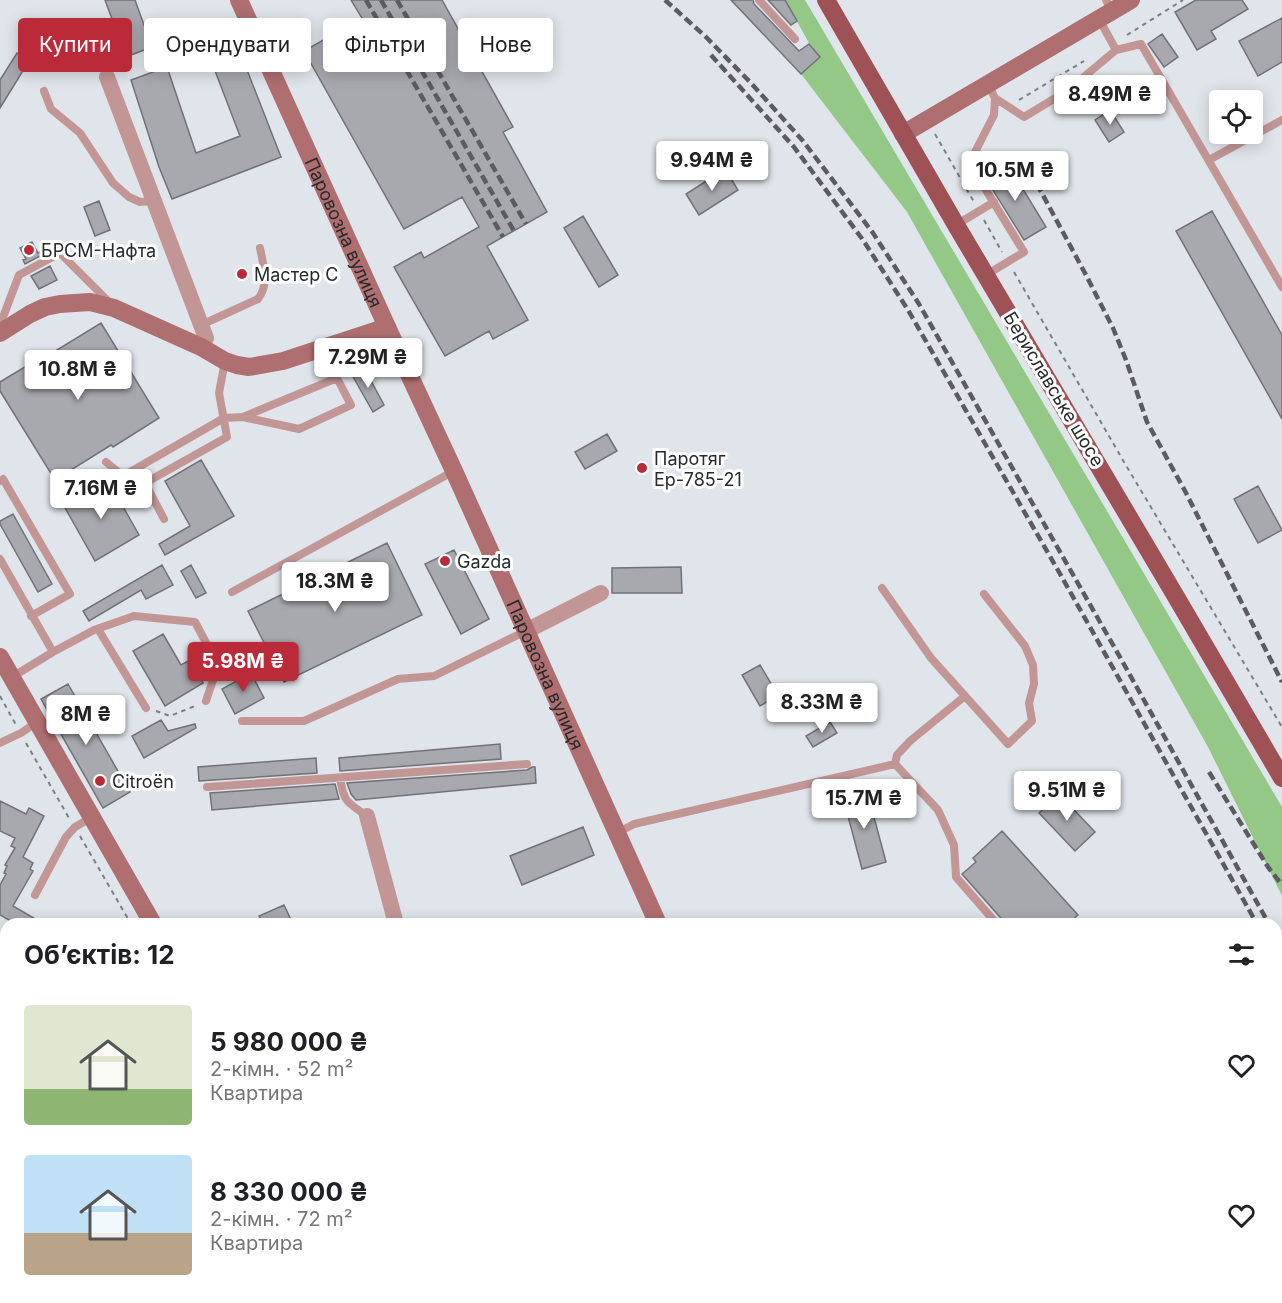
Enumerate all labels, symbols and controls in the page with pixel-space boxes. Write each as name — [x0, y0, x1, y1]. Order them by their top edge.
chip: Купити — [18, 18, 132, 72]
chip: Орендувати — [144, 18, 311, 72]
chip: Фільтри — [323, 18, 446, 72]
chip: Нове — [458, 18, 553, 72]
pin: 8.49M ₴ — [1055, 75, 1165, 126]
text: 8.49M ₴ — [1068, 82, 1152, 106]
map controls — [1209, 90, 1263, 144]
button: locate — [1209, 90, 1263, 144]
pin: 9.94M ₴ — [657, 141, 767, 192]
text: 9.94M ₴ — [670, 148, 754, 172]
pin: 10.5M ₴ — [960, 151, 1070, 202]
street label: Паровозна вулиця — [301, 154, 387, 311]
text: 10.5M ₴ — [975, 158, 1055, 182]
place label: БРСМ-Нафта — [41, 240, 156, 261]
marker: БРСМ-Нафта — [22, 243, 36, 257]
place label: Мастер С — [254, 264, 338, 285]
marker: Мастер С — [235, 267, 249, 281]
street label: Бериславське шосе — [1000, 308, 1108, 470]
pin: 7.29M ₴ — [313, 338, 423, 389]
text: 7.29M ₴ — [328, 345, 408, 369]
pin: 10.8M ₴ — [23, 350, 133, 401]
text: 10.8M ₴ — [39, 357, 117, 381]
place label: Паротяг Ер-785-21 — [654, 448, 742, 490]
marker: Паротяг Ер-785-21 — [635, 461, 649, 475]
pin: 7.16M ₴ — [46, 469, 156, 520]
text: 7.16M ₴ — [64, 476, 138, 500]
place label: Gazda — [457, 551, 511, 572]
marker: Gazda — [438, 554, 452, 568]
pin: 18.3M ₴ — [280, 562, 390, 613]
text: 18.3M ₴ — [296, 569, 374, 593]
street label: Паровозна вулиця — [503, 596, 589, 753]
pin: 5.98M ₴ — [188, 642, 298, 693]
text: 5.98M ₴ — [202, 649, 284, 673]
pin: 8.33M ₴ — [767, 683, 877, 734]
text: 8.33M ₴ — [781, 690, 863, 714]
pin: 8M ₴ — [50, 695, 122, 746]
text: 8M ₴ — [60, 702, 112, 726]
place label: Citroën — [112, 771, 174, 792]
pin: 9.51M ₴ — [1012, 771, 1122, 822]
marker: Citroën — [93, 774, 107, 788]
text: 9.51M ₴ — [1028, 778, 1106, 802]
pin: 15.7M ₴ — [809, 779, 919, 830]
text: 15.7M ₴ — [826, 786, 902, 810]
icon: filters — [1225, 938, 1258, 971]
text: Об’єктів: 12 — [24, 939, 175, 970]
text: 5 980 000 ₴ — [210, 1026, 368, 1057]
icon: home — [72, 1029, 144, 1101]
icon: heart — [1225, 1049, 1258, 1082]
text: 2-кімн. · 52 m² — [210, 1057, 353, 1081]
text: Квартира — [210, 1081, 303, 1105]
text: 8 330 000 ₴ — [210, 1176, 368, 1207]
icon: home — [72, 1179, 144, 1251]
icon: heart — [1225, 1199, 1258, 1232]
text: 2-кімн. · 72 m² — [210, 1207, 353, 1231]
text: Квартира — [210, 1231, 303, 1255]

